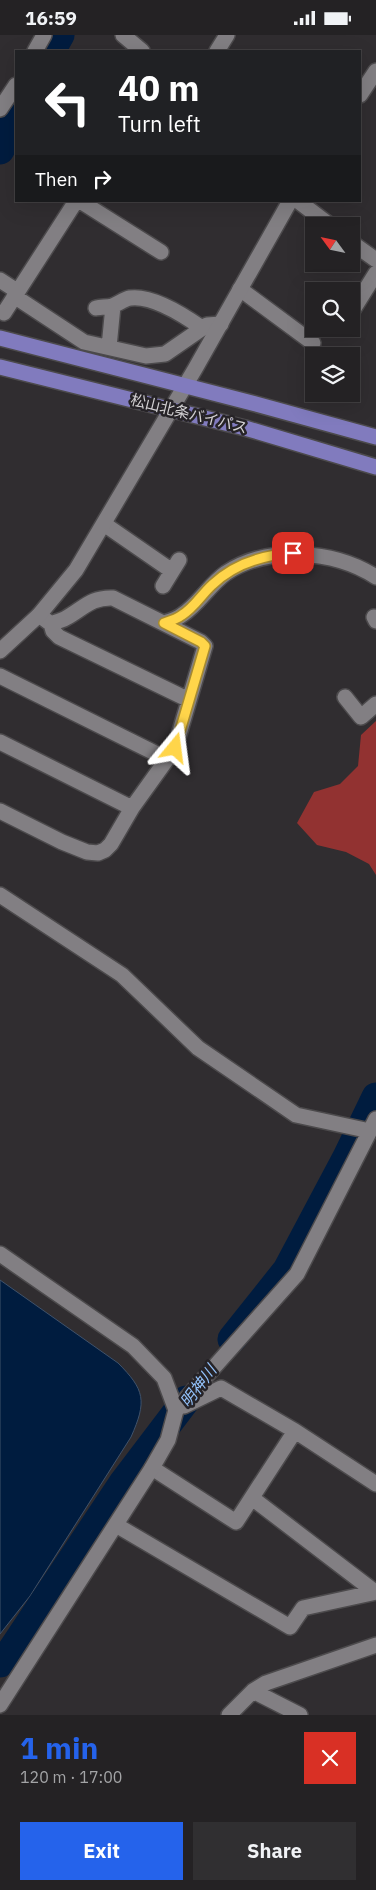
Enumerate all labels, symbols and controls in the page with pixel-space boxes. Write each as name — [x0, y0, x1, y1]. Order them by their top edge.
text: 16:59 — [25, 6, 77, 30]
text: 40 m — [118, 65, 200, 111]
icon: left — [35, 70, 100, 135]
text: Turn left — [118, 109, 201, 138]
icon: right — [88, 165, 116, 193]
text: Then — [35, 167, 78, 191]
north arrow — [305, 217, 360, 273]
map controls — [305, 217, 360, 402]
button: search — [305, 282, 360, 337]
button: layers — [305, 347, 360, 402]
street label: 松山北条バイパス — [129, 390, 249, 437]
pin — [272, 532, 314, 574]
icon: arrive — [279, 539, 307, 567]
position arrow — [148, 721, 200, 773]
water label: 明神川 — [176, 1359, 222, 1411]
text: 1 min — [20, 1728, 98, 1767]
button: close — [304, 1732, 356, 1784]
text: 120 m · 17:00 — [20, 1767, 122, 1787]
button: Exit — [20, 1822, 183, 1880]
button: Share — [193, 1822, 356, 1880]

